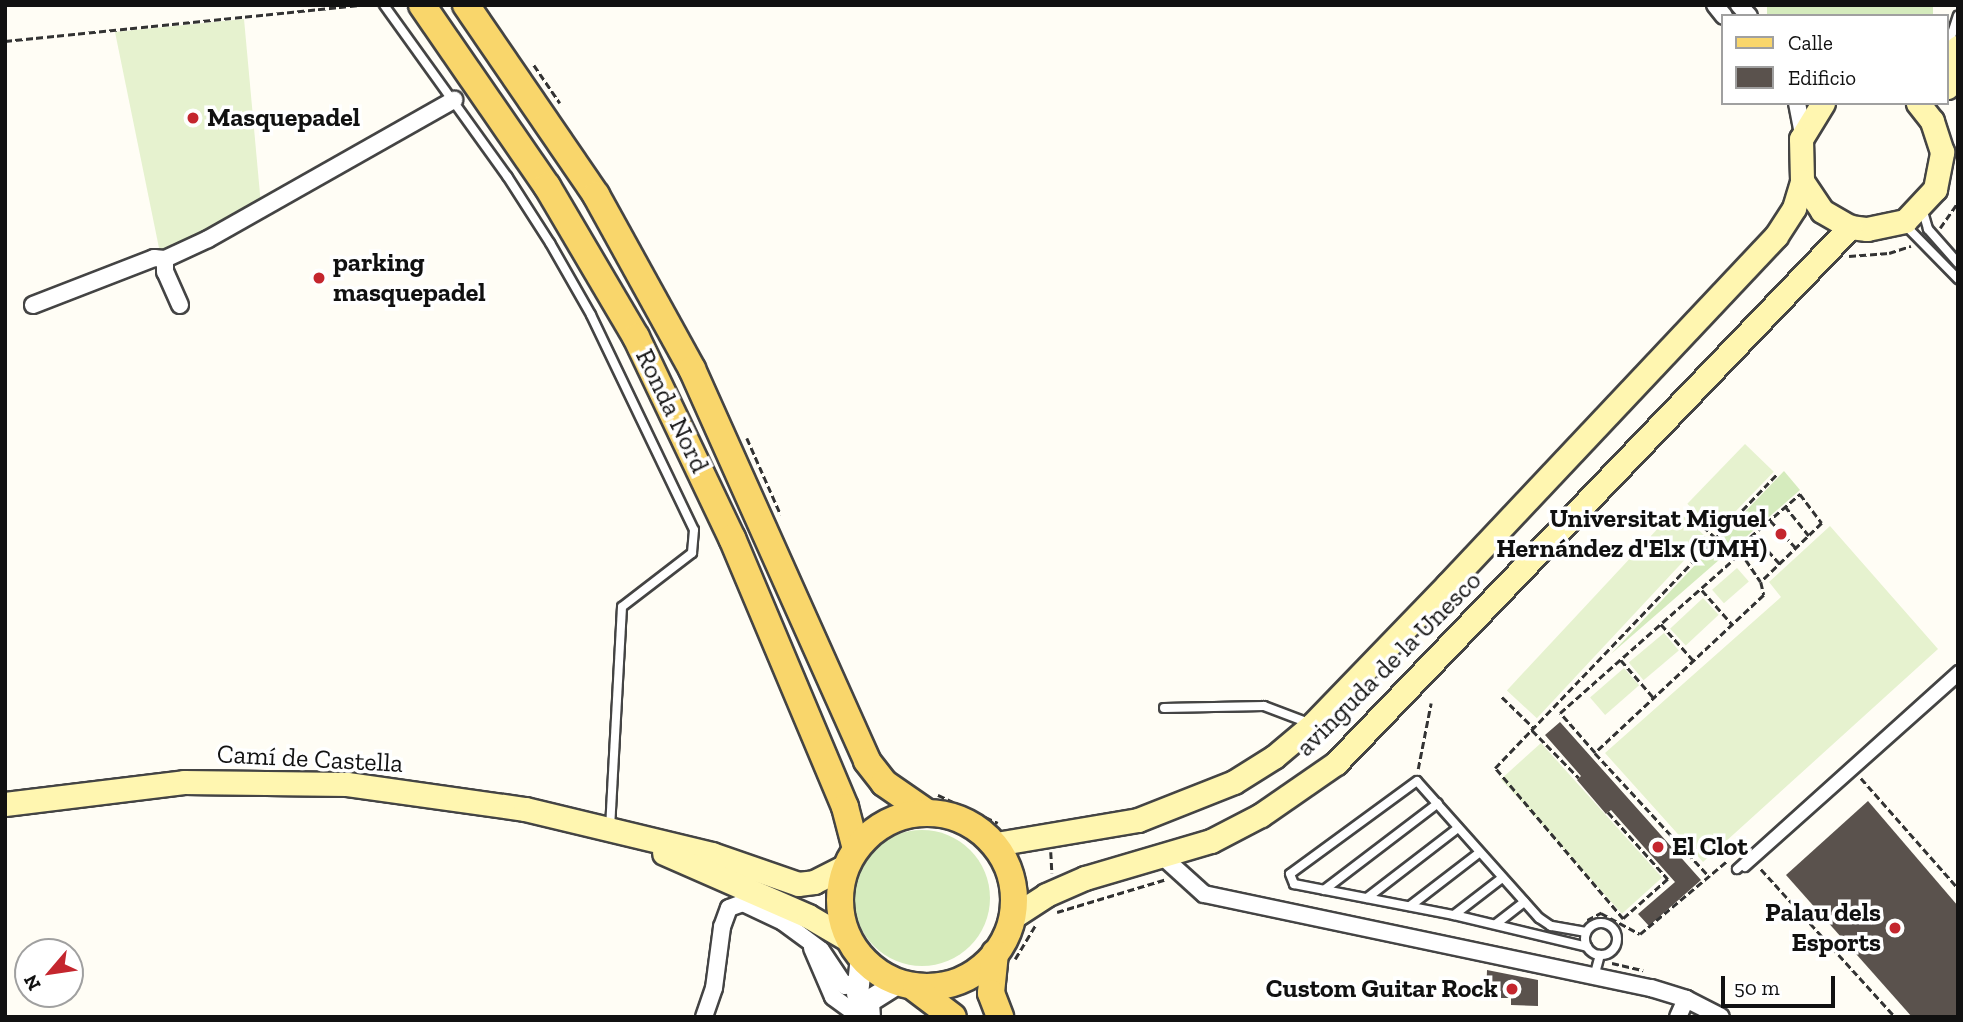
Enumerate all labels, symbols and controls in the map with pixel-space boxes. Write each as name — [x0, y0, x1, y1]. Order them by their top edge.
legend — [1722, 14, 1949, 105]
text: Calle — [1788, 30, 1833, 55]
text: Edificio — [1788, 65, 1856, 90]
place label: Masquepadel — [207, 102, 360, 134]
marker: Masquepadel — [185, 110, 201, 126]
place label: parking masquepadel — [333, 247, 486, 308]
marker: parking masquepadel — [311, 270, 327, 286]
street label: Ronda Nord — [629, 344, 715, 478]
place label: Universitat Miguel Hernández d'Elx (UMH) — [1496, 503, 1767, 564]
marker: Universitat Miguel Hernández d'Elx (UMH) — [1773, 526, 1789, 542]
street label: avinguda de la Unesco — [1290, 565, 1488, 763]
street label: Camí de Castella — [216, 739, 404, 779]
place label: El Clot — [1672, 831, 1748, 863]
marker: El Clot — [1650, 839, 1666, 855]
place label: Palau dels Esports — [1765, 897, 1881, 958]
marker: Palau dels Esports — [1887, 920, 1903, 936]
north arrow — [14, 938, 84, 1008]
scale bar — [1725, 962, 1839, 1006]
text: N — [18, 971, 46, 994]
place label: Custom Guitar Rock — [1265, 973, 1498, 1005]
text: 50 m — [1734, 975, 1780, 1000]
marker: Custom Guitar Rock — [1504, 981, 1520, 997]

